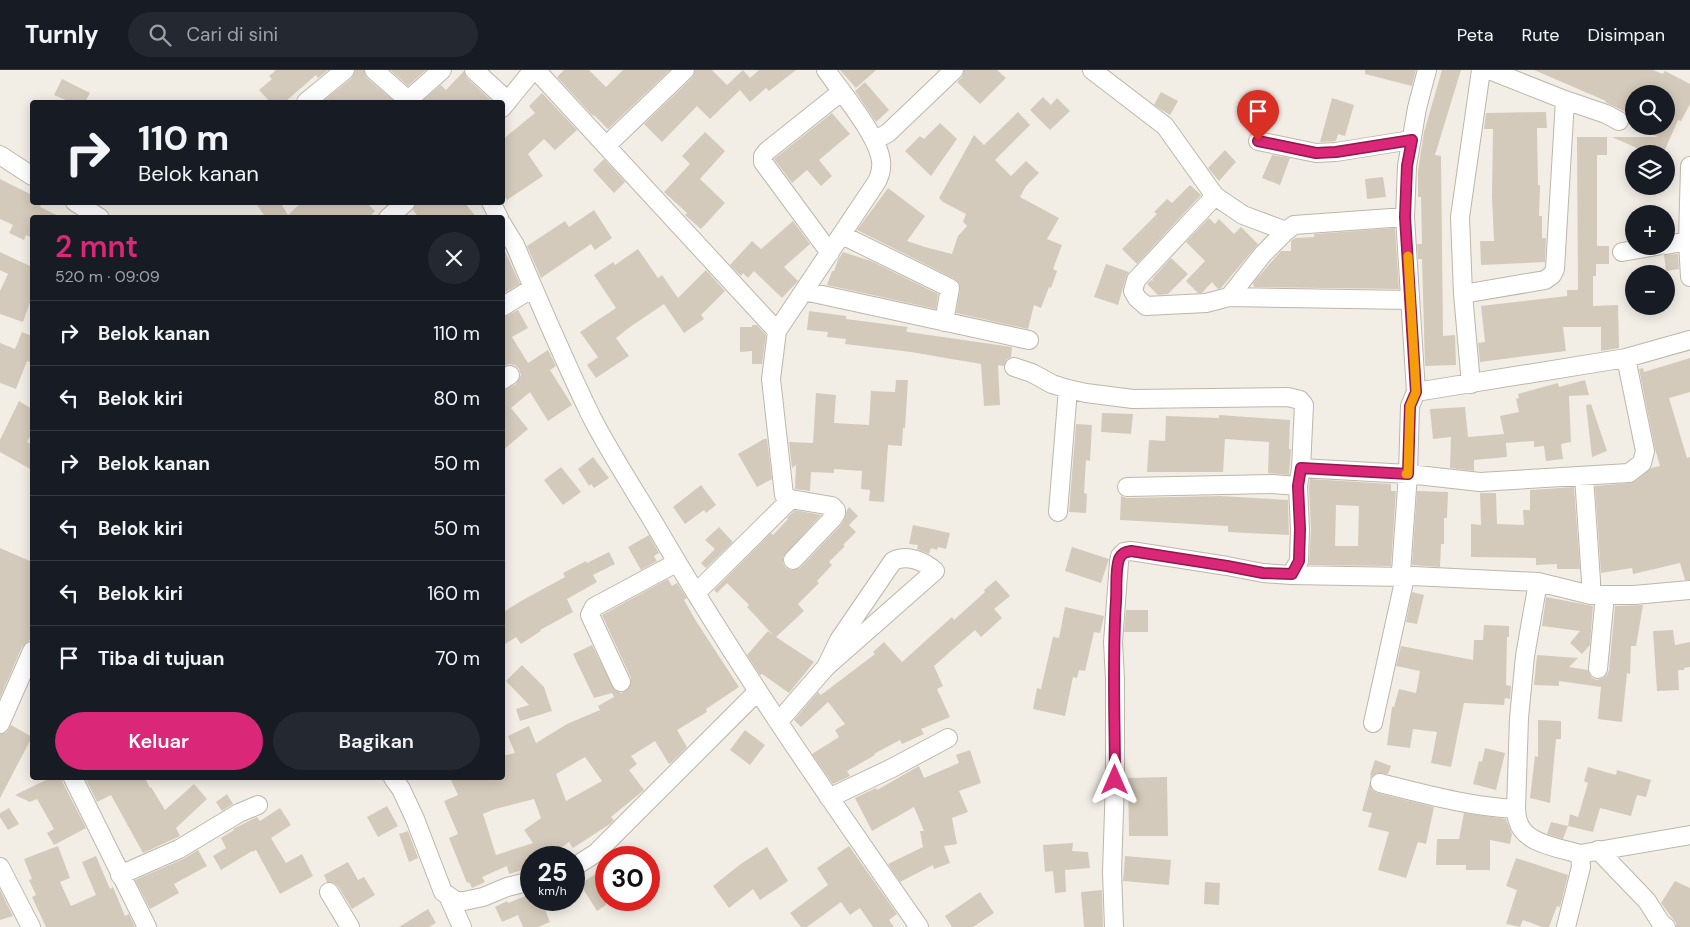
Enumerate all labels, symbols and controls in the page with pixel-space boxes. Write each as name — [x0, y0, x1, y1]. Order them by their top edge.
search box — [128, 12, 478, 57]
text: Turnly — [25, 19, 98, 50]
icon: search — [146, 21, 174, 49]
text: Cari di sini — [186, 22, 278, 47]
text: Peta — [1457, 23, 1493, 47]
text: Rute — [1521, 23, 1560, 47]
text: Disimpan — [1588, 23, 1665, 47]
map controls — [1625, 85, 1675, 315]
button: search — [1625, 85, 1675, 135]
pin — [1237, 90, 1279, 141]
icon: arrive — [1244, 97, 1272, 125]
text: 110 m — [138, 115, 229, 161]
icon: right — [55, 120, 120, 185]
button: layers — [1625, 145, 1675, 195]
text: Belok kanan — [138, 159, 259, 188]
button: + — [1625, 205, 1675, 255]
text: 2 mnt — [55, 227, 138, 266]
button: close — [428, 232, 480, 284]
button: − — [1625, 265, 1675, 315]
text: 520 m · 09:09 — [55, 266, 160, 287]
icon: right — [55, 319, 83, 347]
text: Belok kanan — [98, 321, 210, 346]
text: 110 m — [433, 321, 480, 346]
icon: left — [55, 384, 83, 412]
text: Belok kiri — [98, 386, 183, 411]
text: 80 m — [433, 386, 480, 411]
icon: right — [55, 449, 83, 477]
text: Belok kanan — [98, 451, 210, 476]
text: 50 m — [433, 451, 480, 476]
icon: left — [55, 514, 83, 542]
text: Belok kiri — [98, 516, 183, 541]
text: 50 m — [433, 516, 480, 541]
icon: left — [55, 579, 83, 607]
text: Belok kiri — [98, 581, 183, 606]
text: 160 m — [427, 581, 480, 606]
icon: arrive — [55, 644, 83, 672]
text: Tiba di tujuan — [98, 646, 224, 671]
text: 70 m — [435, 646, 480, 671]
button: Keluar — [55, 712, 263, 770]
button: Bagikan — [273, 712, 480, 770]
position arrow — [1088, 753, 1140, 805]
speed limit sign: 30 — [595, 846, 660, 911]
text: 25 — [538, 856, 567, 889]
text: km/h — [538, 883, 567, 899]

